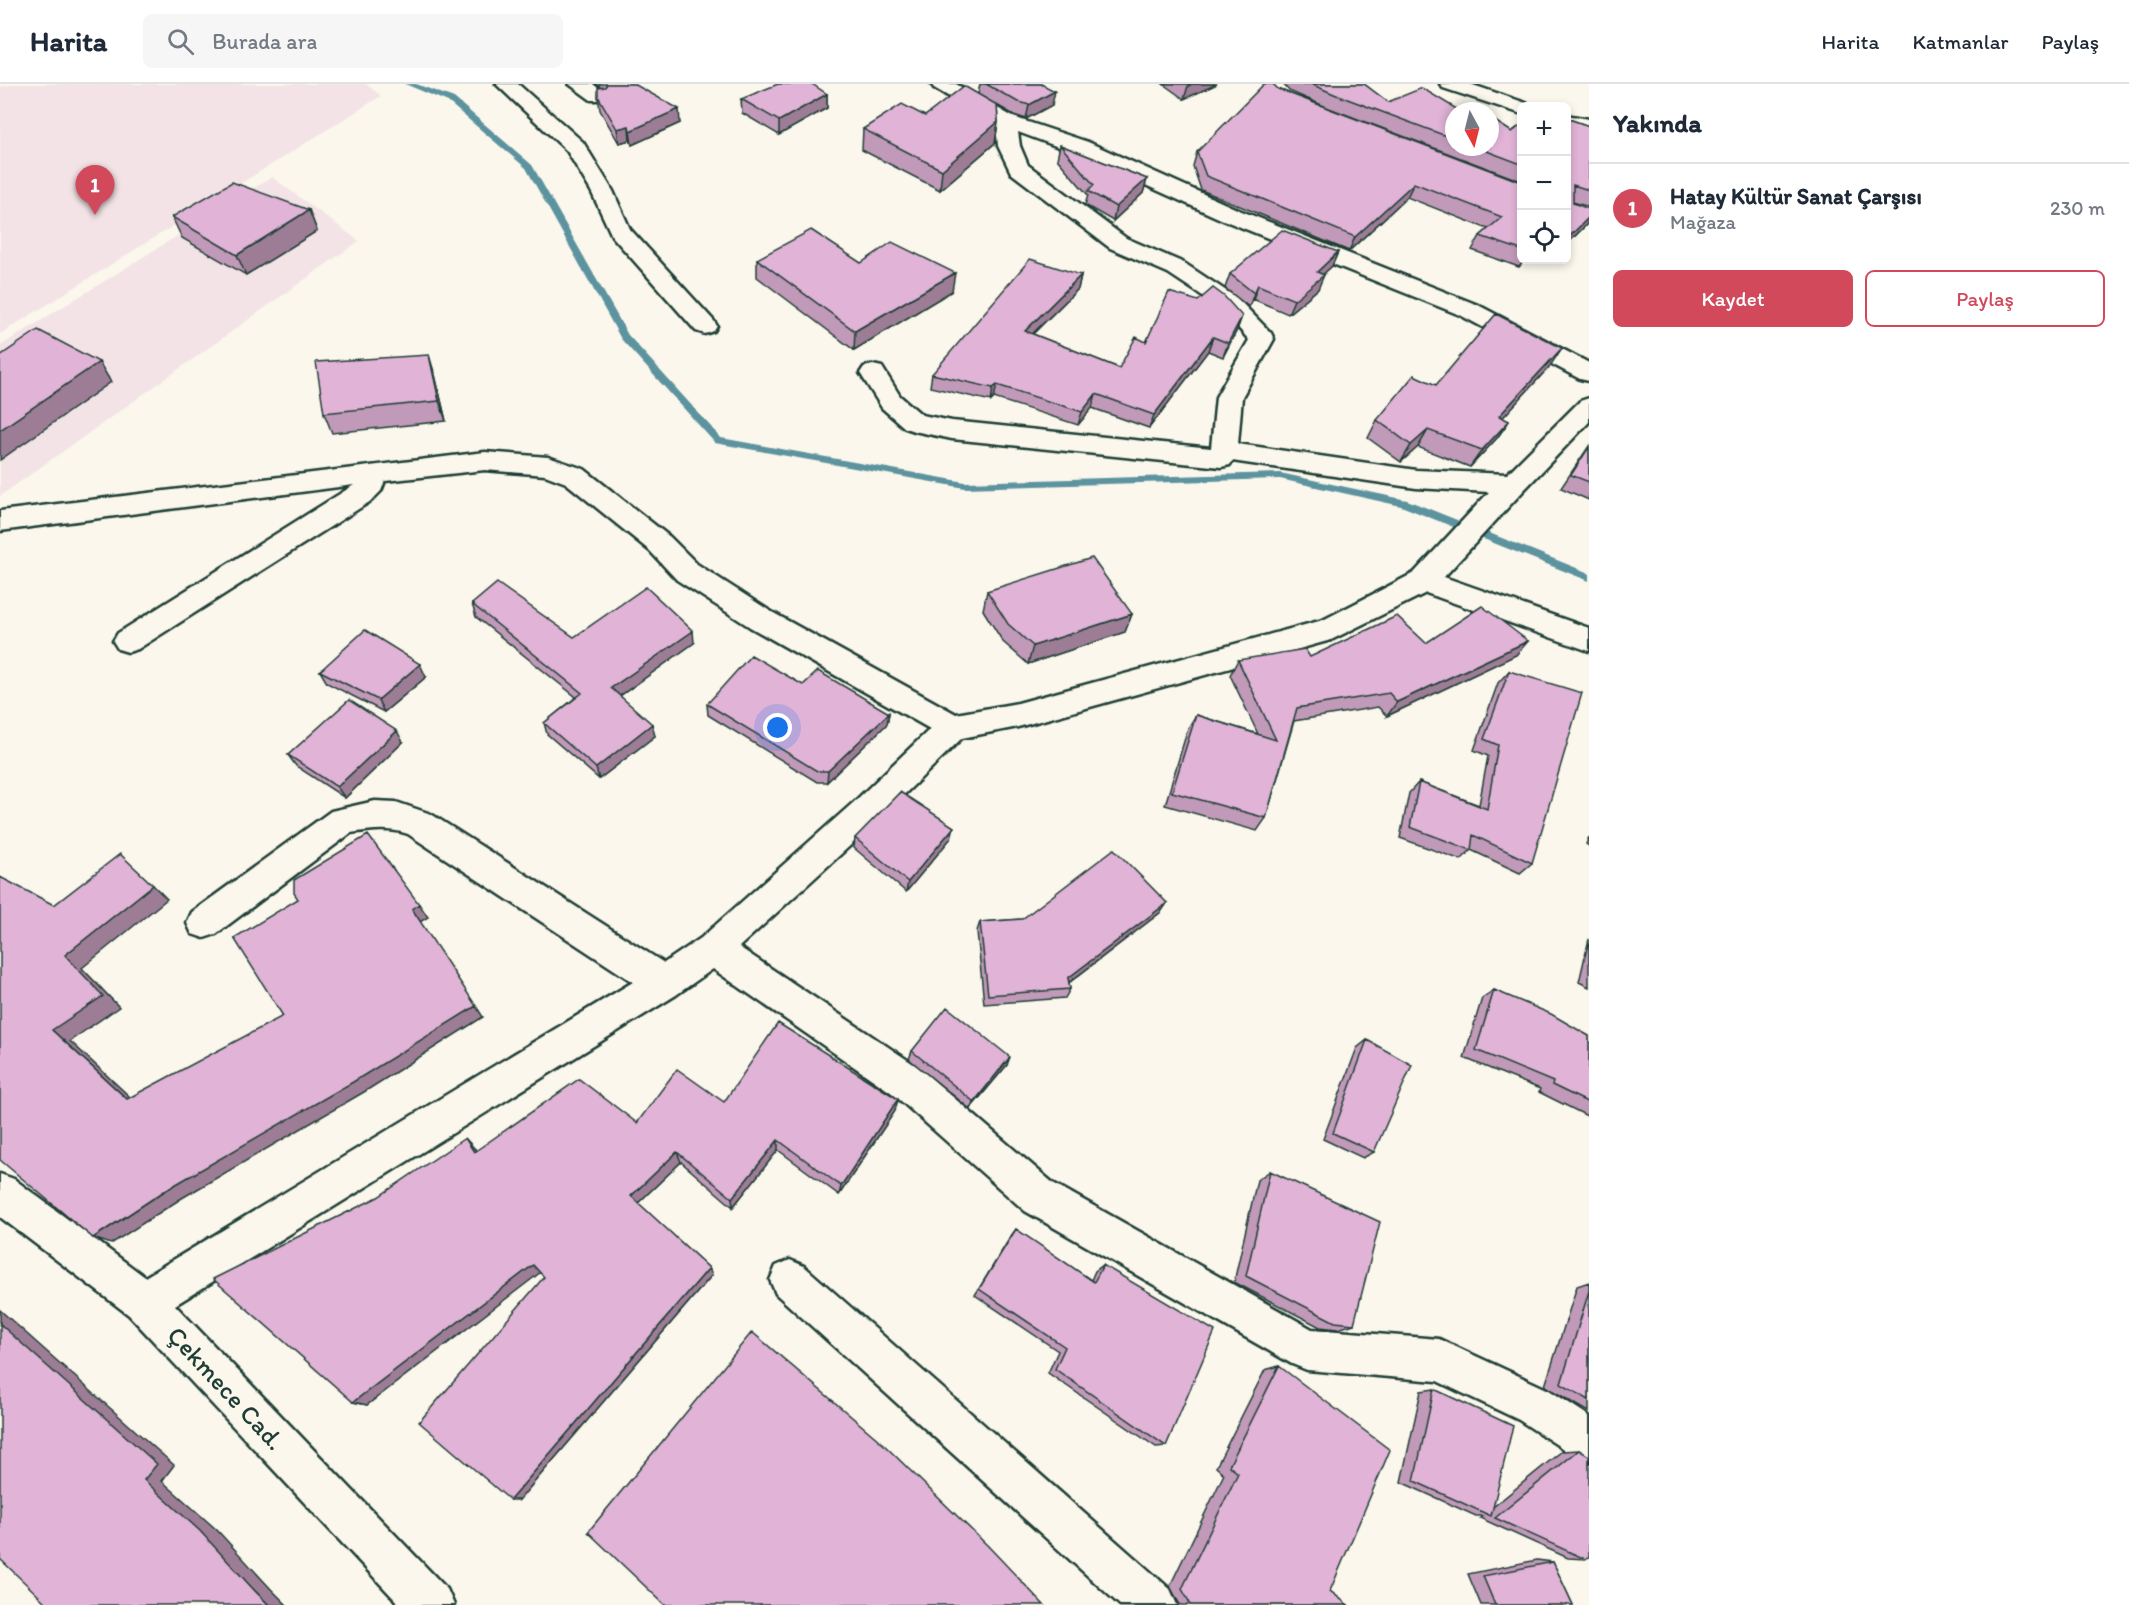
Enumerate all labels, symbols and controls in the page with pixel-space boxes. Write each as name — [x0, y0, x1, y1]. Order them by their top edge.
search box — [143, 14, 563, 68]
text: Harita — [30, 24, 107, 58]
icon: search — [164, 25, 197, 58]
text: Burada ara — [212, 28, 317, 55]
text: Harita — [1821, 29, 1879, 54]
text: Katmanlar — [1912, 29, 2008, 54]
text: Paylaş — [2041, 29, 2099, 54]
north arrow — [1445, 102, 1499, 156]
map controls — [1517, 102, 1571, 264]
button: + — [1517, 102, 1571, 156]
text: Yakında — [1613, 107, 1702, 139]
button: − — [1517, 156, 1571, 210]
pin: 1 — [76, 166, 115, 215]
text: Hatay Kültür Sanat Çarşısı — [1670, 183, 1922, 210]
text: 1 — [1628, 196, 1637, 220]
text: 230 m — [2050, 196, 2105, 220]
button: locate — [1517, 210, 1571, 264]
text: Mağaza — [1670, 210, 1736, 234]
button: Kaydet — [1613, 270, 1853, 327]
button: Paylaş — [1865, 270, 2105, 327]
your location — [763, 713, 792, 742]
street label: Çekmece Cad. — [161, 1320, 291, 1456]

